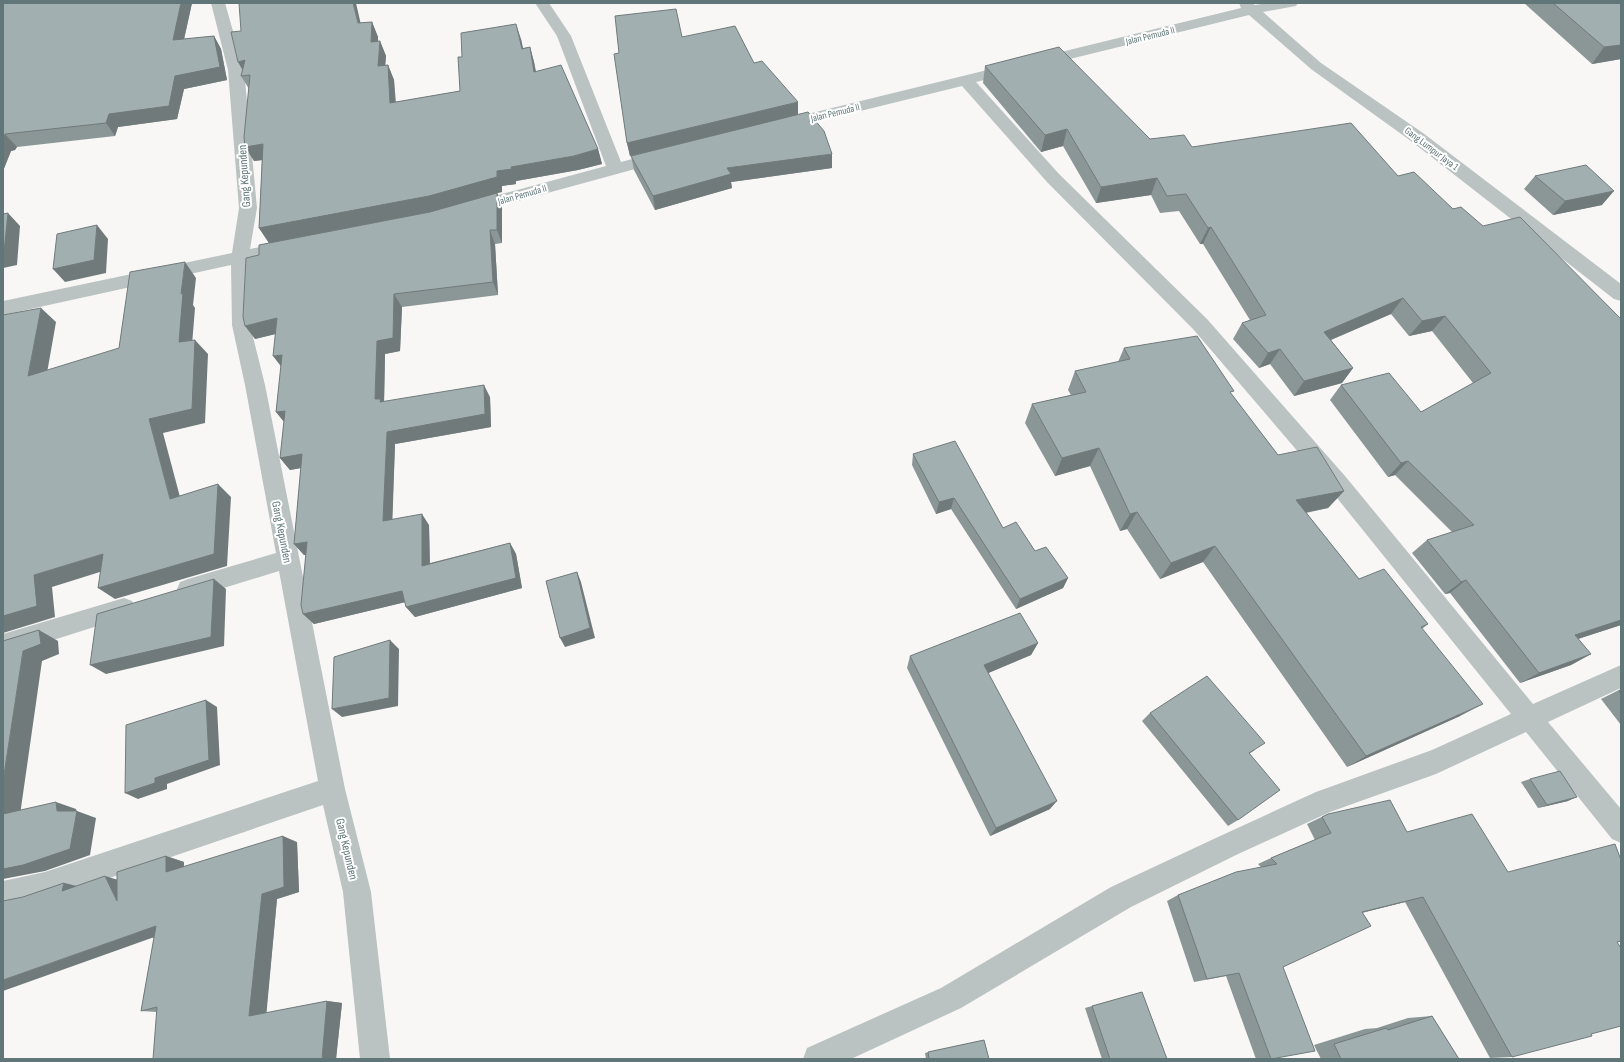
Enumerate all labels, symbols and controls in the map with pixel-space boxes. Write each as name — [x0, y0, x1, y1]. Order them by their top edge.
street label: Jalan Pemuda II — [1124, 24, 1176, 48]
street label: Jalan Pemuda II — [809, 101, 861, 125]
street label: Gang Lumpur Jaya 1 — [1402, 125, 1461, 173]
street label: Gang Kepunden — [235, 144, 254, 208]
street label: Jalan Pemuda II — [496, 182, 548, 208]
street label: Gang Kepunden — [268, 500, 295, 564]
street label: Gang Kepunden — [332, 817, 361, 881]

